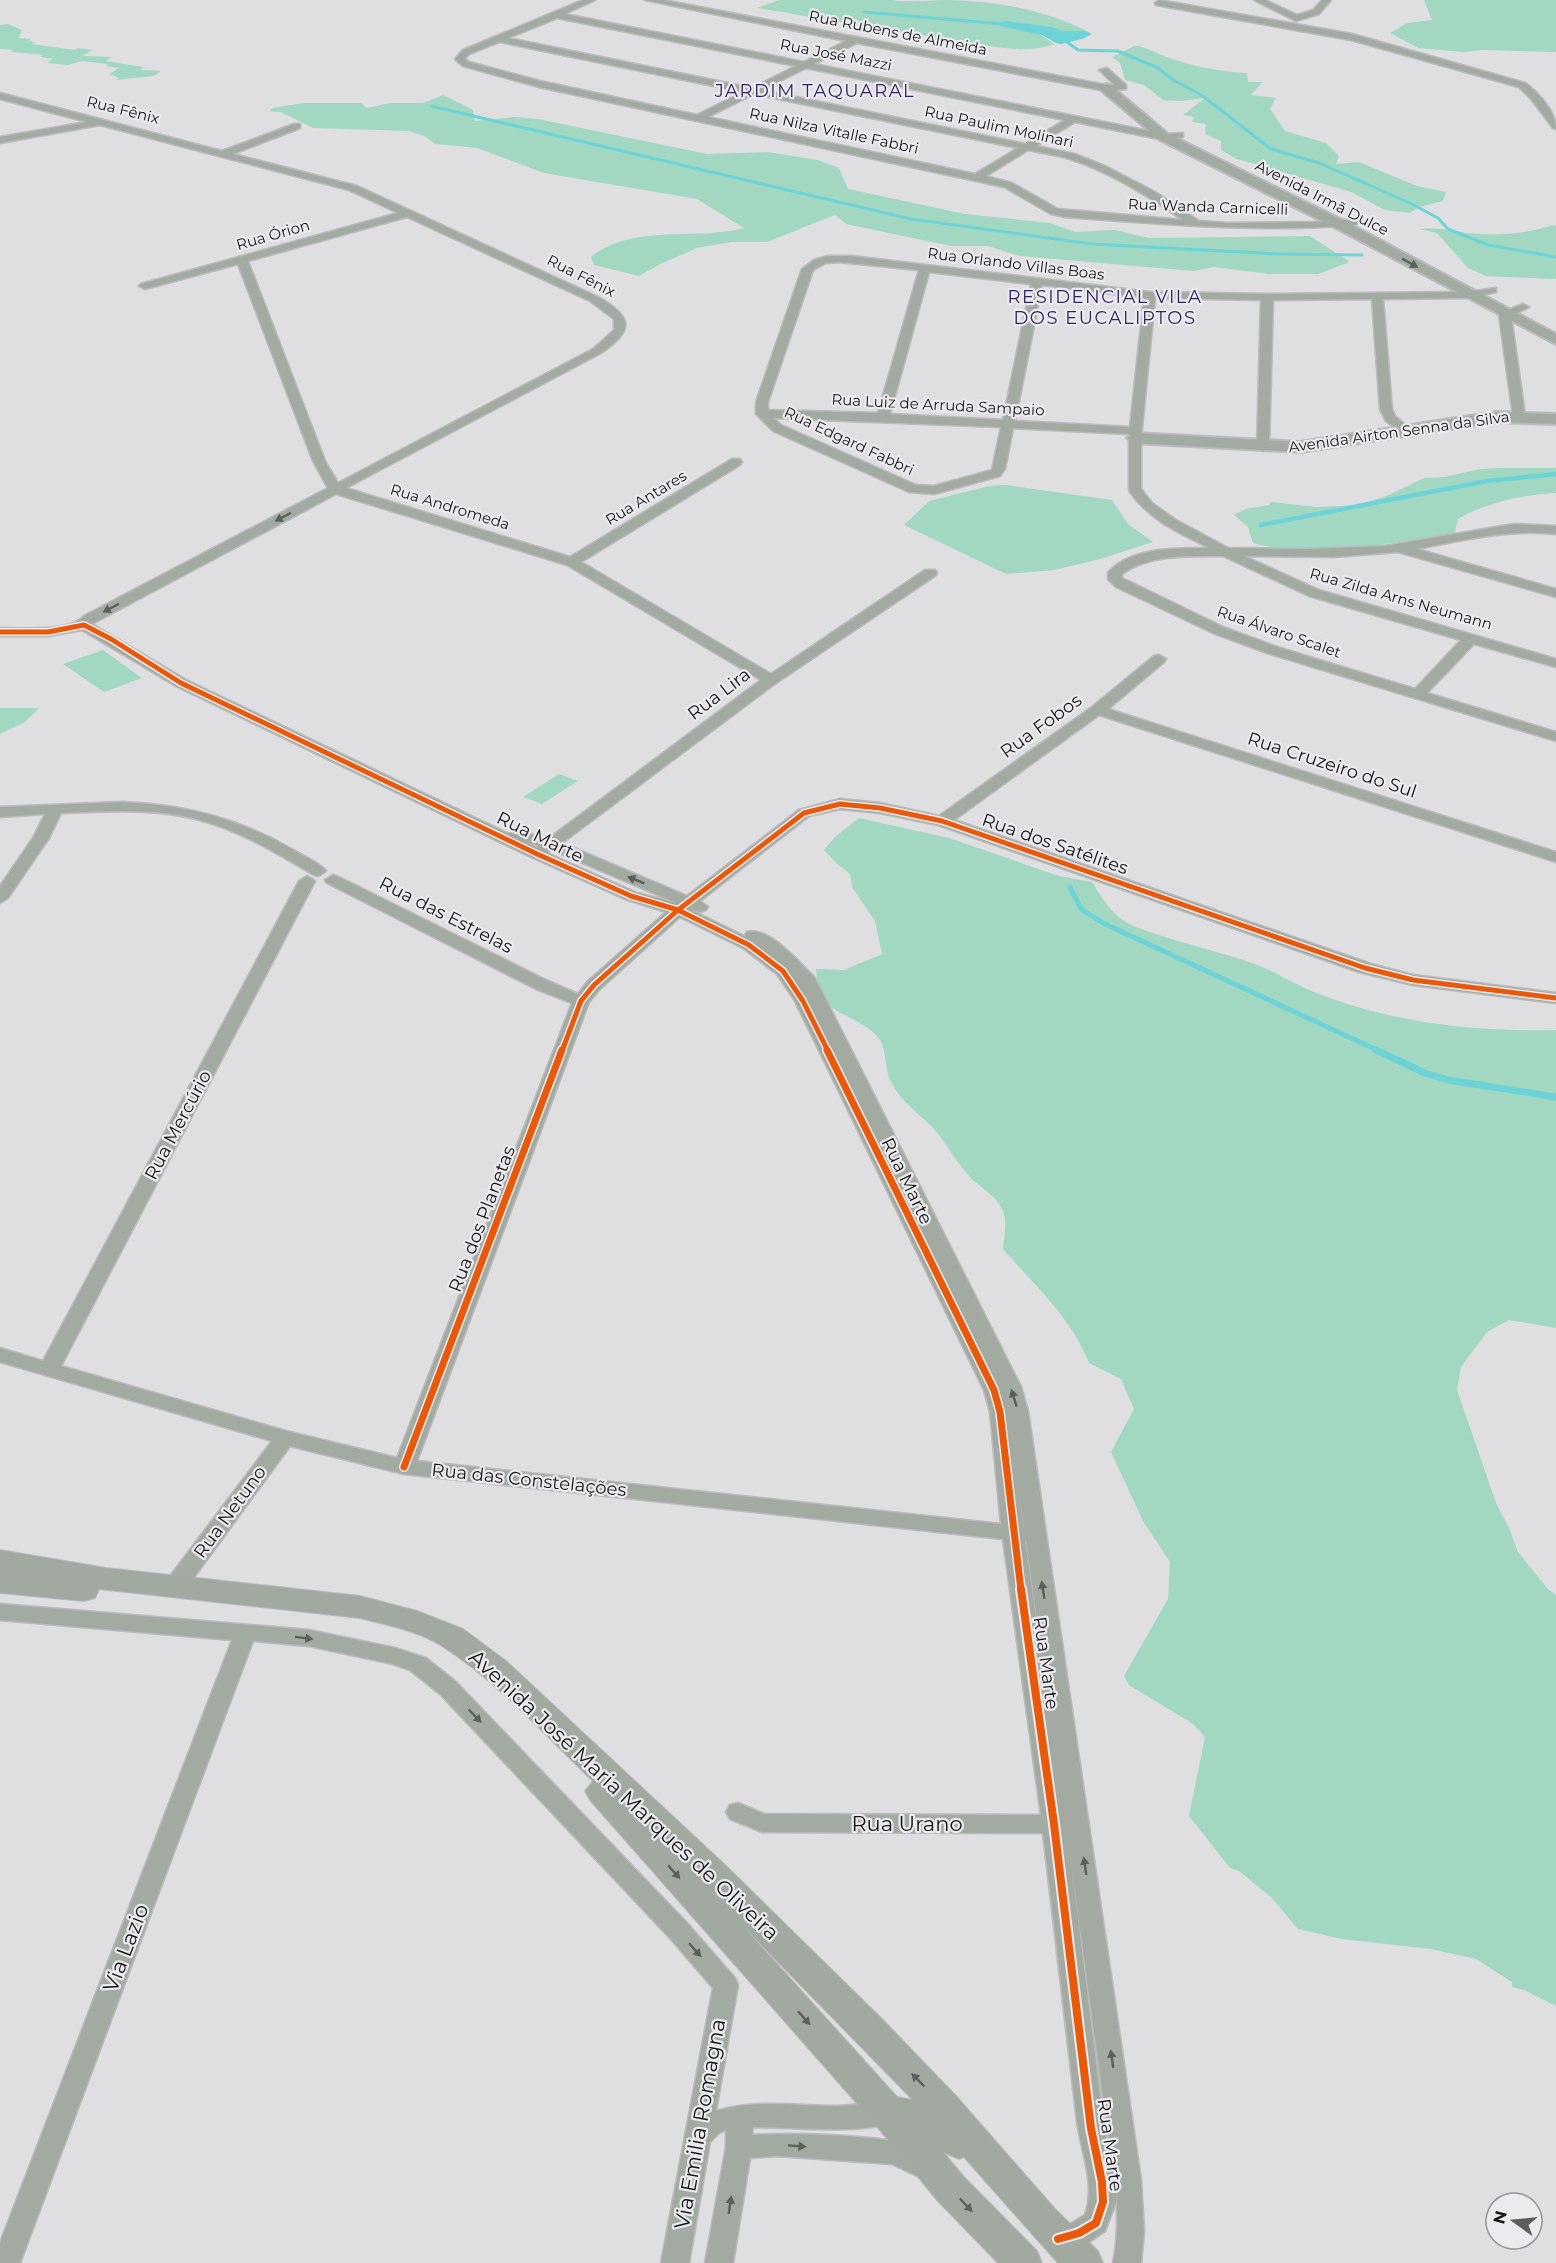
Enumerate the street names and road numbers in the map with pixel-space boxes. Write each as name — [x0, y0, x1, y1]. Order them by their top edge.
street label: Rua Rubens de Almeida — [807, 6, 989, 59]
street label: Rua José Mazzi — [779, 34, 894, 75]
street label: Rua Fênix — [85, 91, 161, 128]
street label: Rua Paulim Molinari — [923, 101, 1075, 152]
street label: Rua Nilza Vitalle Fabbri — [748, 103, 920, 158]
street label: Avenida Irmã Dulce — [1252, 156, 1392, 239]
street label: Rua Wanda Carnicelli — [1128, 194, 1289, 219]
street label: Rua Órion — [234, 215, 312, 254]
street label: Rua Orlando Villas Boas — [927, 243, 1106, 284]
street label: Rua Fênix — [544, 250, 619, 301]
street label: Rua Luiz de Arruda Sampaio — [831, 389, 1045, 420]
street label: Rua Edgard Fabbri — [781, 402, 917, 479]
street label: Avenida Airton Senna da Silva — [1287, 407, 1511, 456]
street label: Rua Antares — [602, 466, 690, 529]
street label: Rua Andromeda — [388, 479, 512, 534]
street label: Rua Zilda Arns Neumann — [1308, 563, 1495, 634]
street label: Rua Álvaro Scalet — [1215, 601, 1344, 662]
street label: Rua Lira — [683, 663, 755, 725]
street label: Rua Fobos — [996, 689, 1086, 763]
street label: Rua Cruzeiro do Sul — [1245, 727, 1419, 803]
street label: Rua Marte — [493, 807, 587, 867]
street label: Rua dos Satélites — [979, 809, 1131, 879]
street label: Rua das Estrelas — [376, 872, 517, 958]
street label: Rua Mercúrio — [140, 1066, 216, 1184]
street label: Rua Marte — [877, 1134, 937, 1228]
street label: Rua dos Planetas — [444, 1142, 520, 1295]
street label: Rua das Constelações — [431, 1459, 628, 1501]
street label: Rua Netuno — [189, 1462, 271, 1562]
street label: Rua Marte — [1029, 1615, 1063, 1711]
street label: Avenida José Maria Marques de Oliveira — [464, 1644, 785, 1945]
street label: Rua Urano — [851, 1811, 963, 1836]
street label: Via Lazio — [97, 1900, 154, 1995]
street label: Via Emilia Romagna — [669, 2017, 730, 2231]
street label: Rua Marte — [1093, 2097, 1127, 2193]

